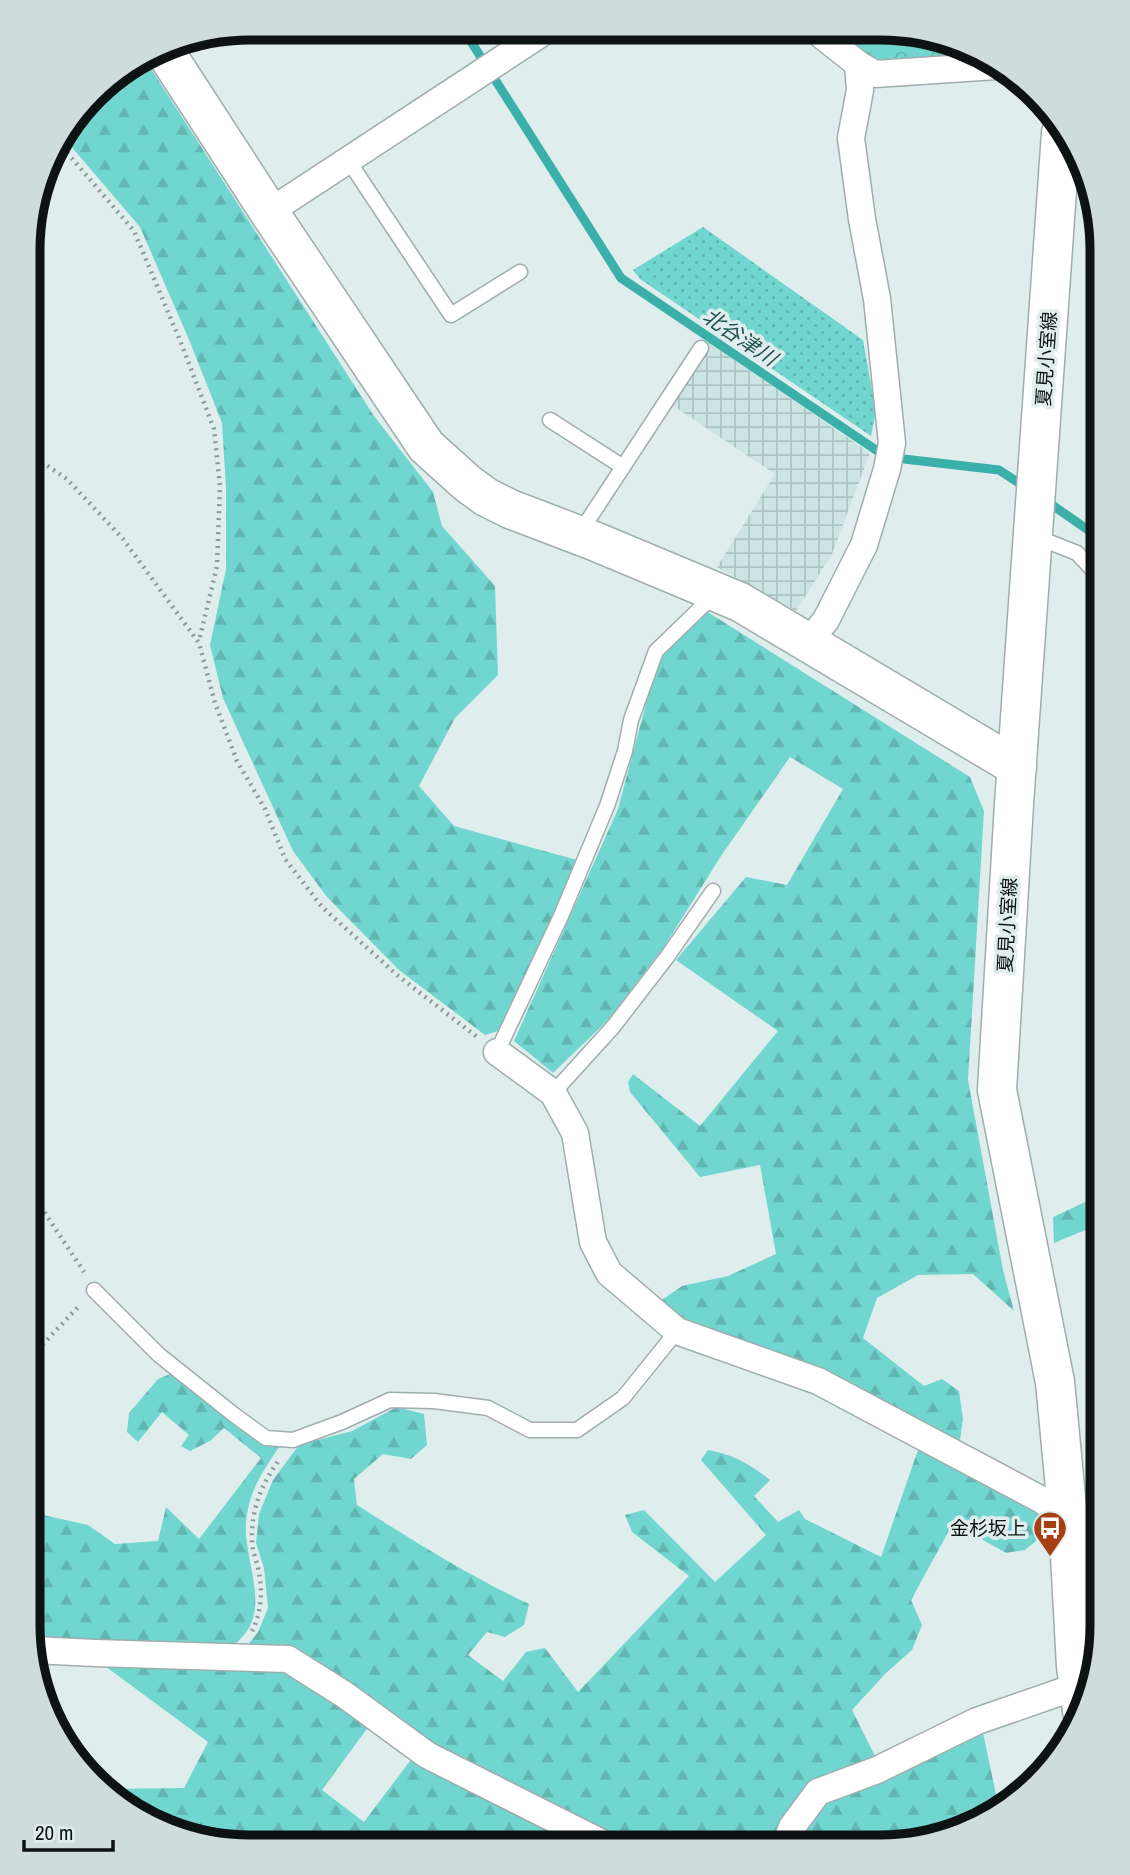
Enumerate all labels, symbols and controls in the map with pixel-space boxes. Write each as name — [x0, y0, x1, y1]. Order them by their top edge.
water label: 北谷津川 — [697, 301, 785, 374]
street label: 夏見小室線 — [1030, 311, 1062, 407]
street label: 夏見小室線 — [992, 877, 1022, 973]
bus stop icon: 金杉坂上 — [1031, 1509, 1069, 1558]
place label: 金杉坂上 — [950, 1515, 1026, 1541]
scale bar — [24, 1808, 114, 1852]
text: 20 m — [35, 1818, 73, 1847]

